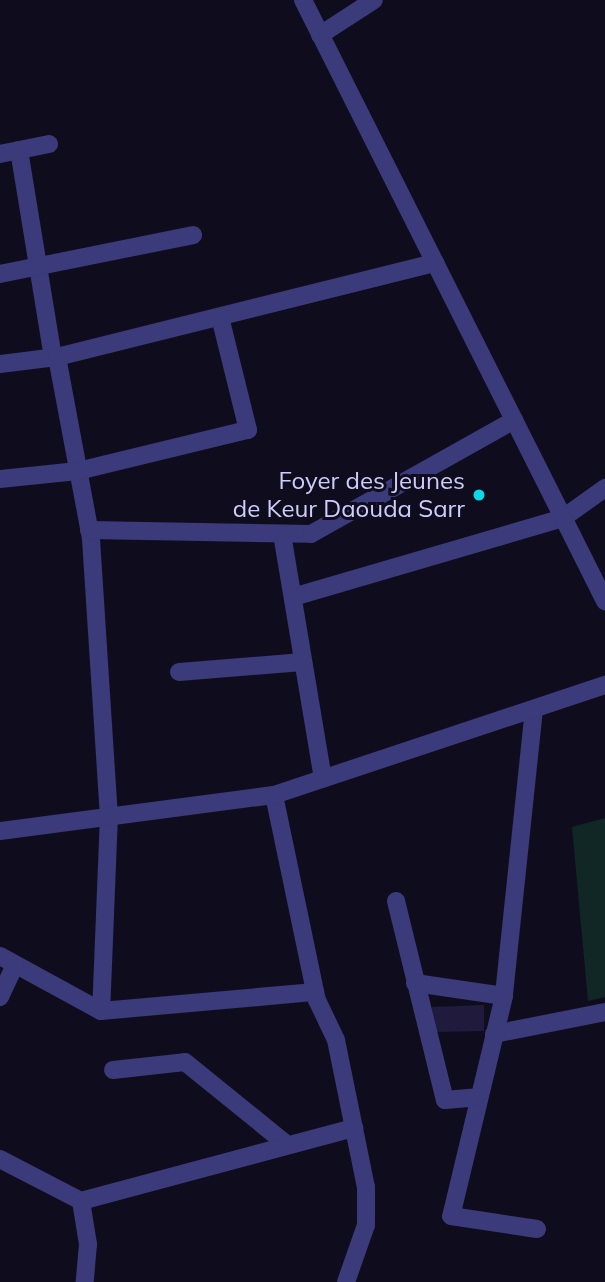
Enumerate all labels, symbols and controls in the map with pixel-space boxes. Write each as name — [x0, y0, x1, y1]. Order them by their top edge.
place label: Foyer des Jeunes de Keur Daouda Sarr — [233, 467, 465, 523]
marker: Foyer des Jeunes de Keur Daouda Sarr — [471, 487, 487, 503]

